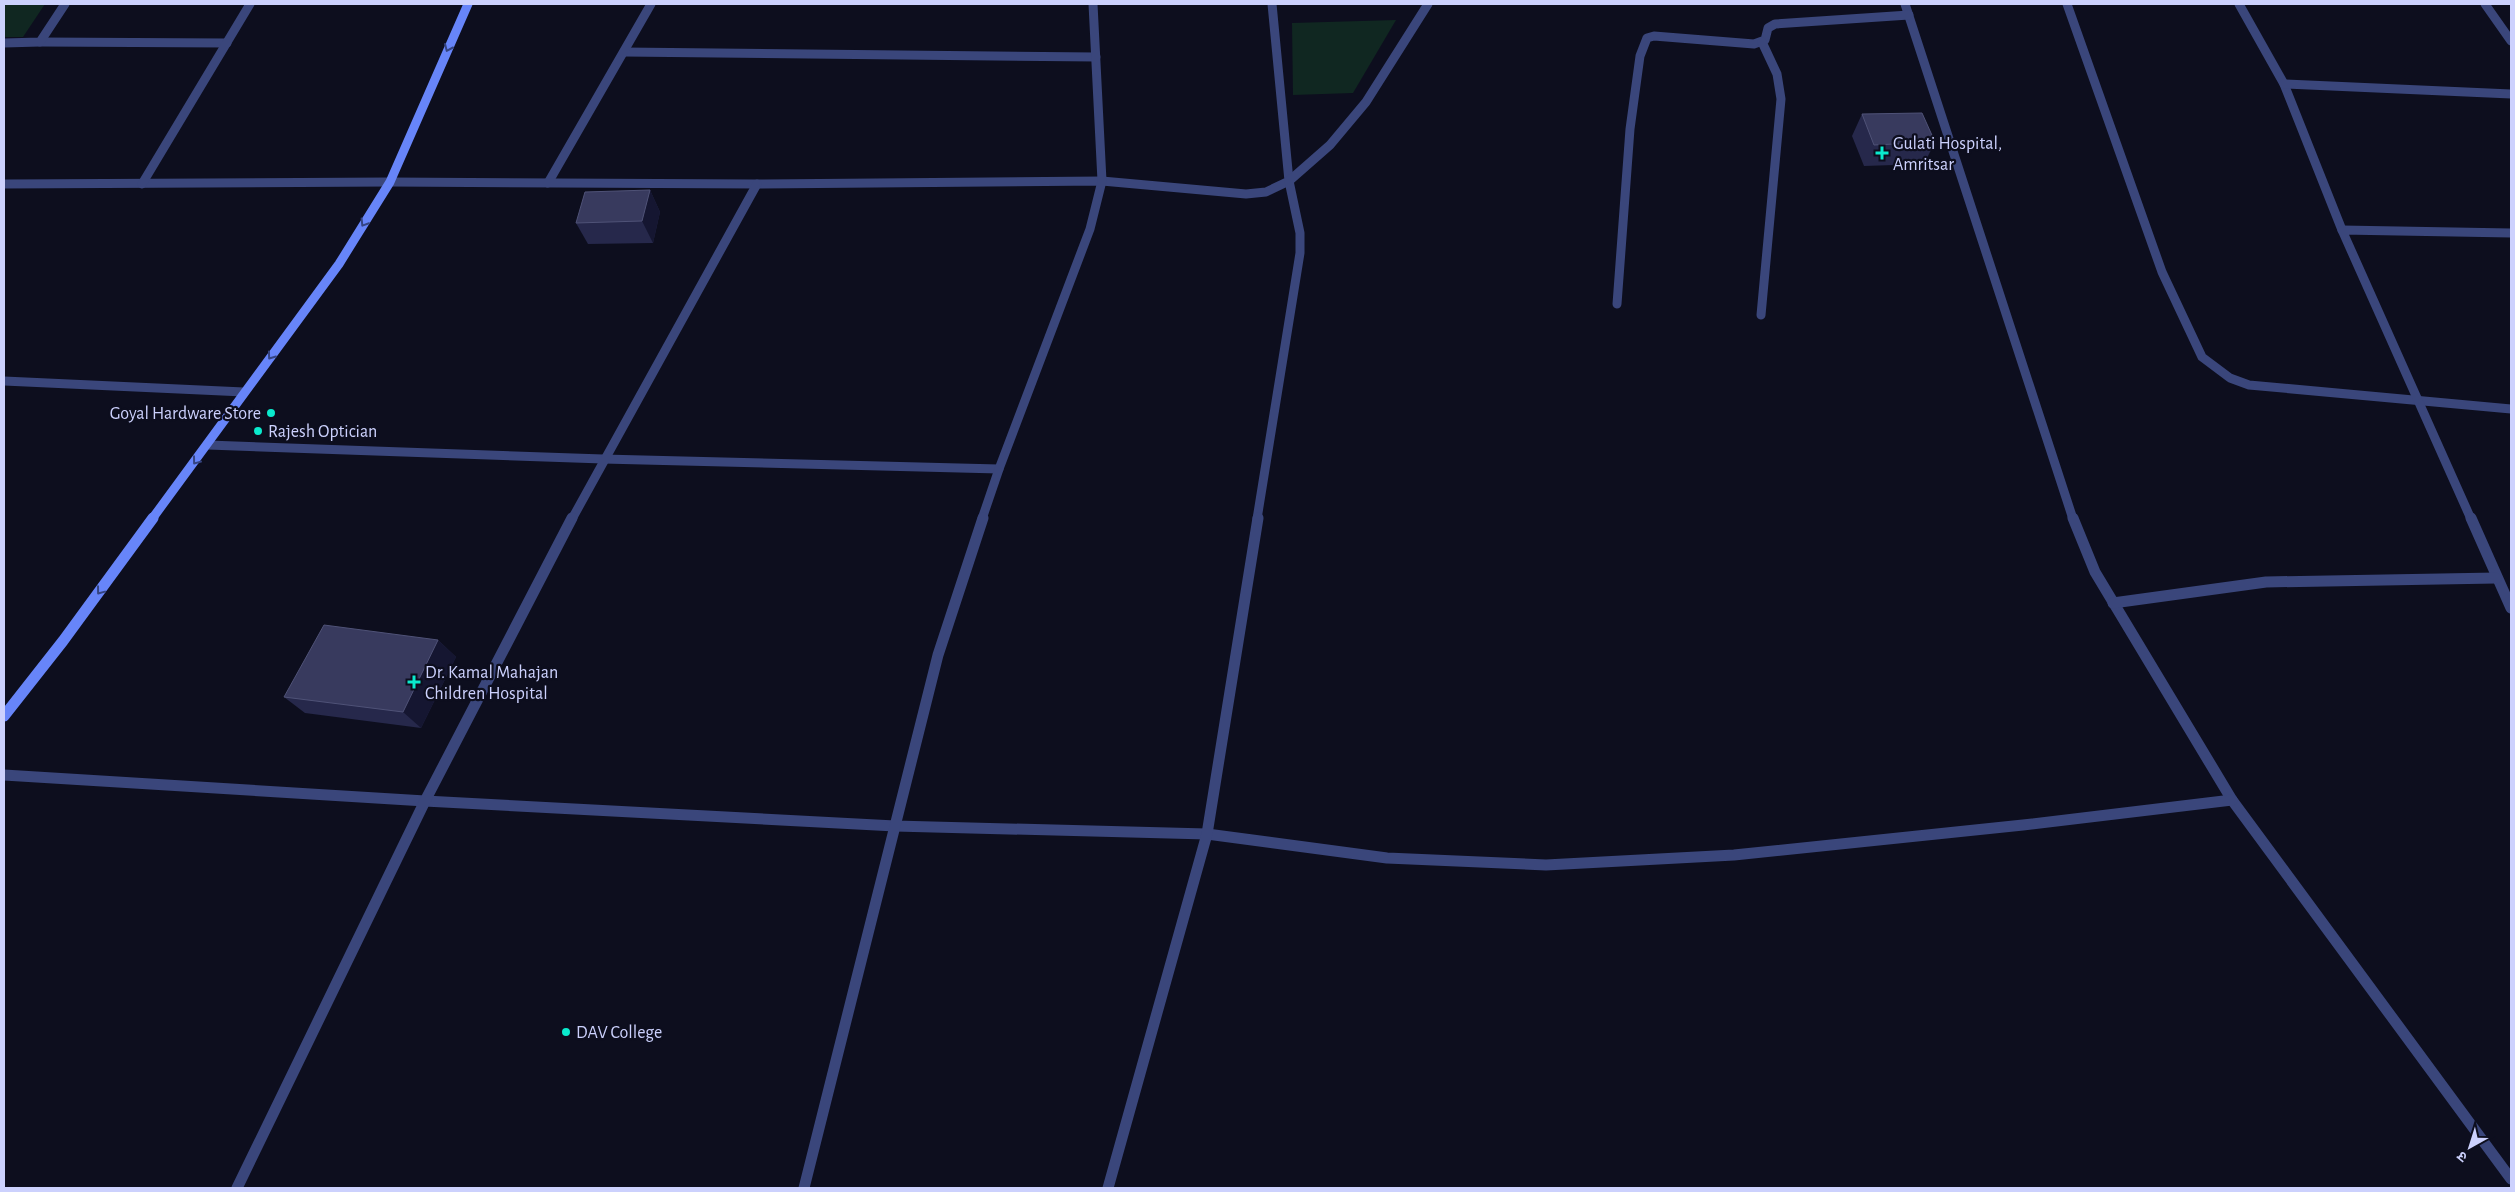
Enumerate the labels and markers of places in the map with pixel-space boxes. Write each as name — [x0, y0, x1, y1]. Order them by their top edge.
place label: Gulati Hospital, Amritsar — [1893, 135, 2002, 174]
marker: Gulati Hospital, Amritsar — [1875, 146, 1889, 160]
place label: Goyal Hardware Store — [110, 405, 261, 423]
marker: Goyal Hardware Store — [265, 407, 277, 419]
place label: Rajesh Optician — [268, 423, 377, 441]
marker: Rajesh Optician — [252, 425, 264, 437]
place label: Dr. Kamal Mahajan Children Hospital — [425, 664, 558, 703]
marker: Dr. Kamal Mahajan Children Hospital — [407, 675, 421, 689]
place label: DAV College — [576, 1024, 662, 1042]
marker: DAV College — [560, 1026, 572, 1038]

